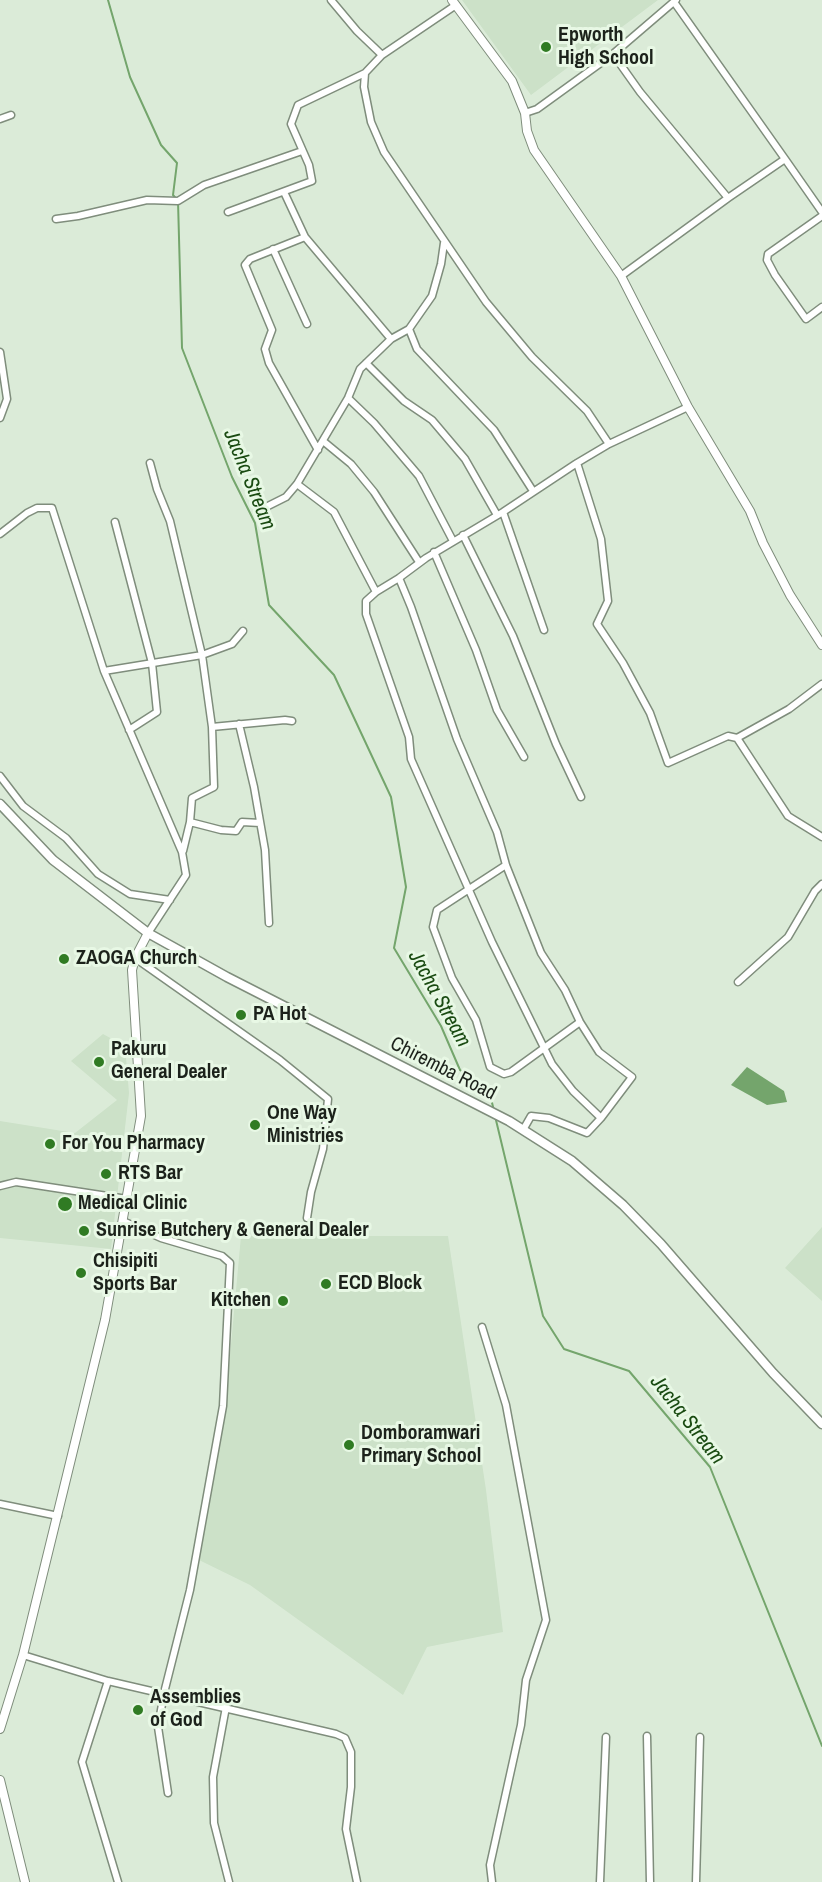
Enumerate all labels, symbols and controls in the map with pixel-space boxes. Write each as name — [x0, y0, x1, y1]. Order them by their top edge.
place label: Epworth High School — [558, 24, 654, 71]
marker: Epworth High School — [539, 40, 553, 54]
water label: Jacha Stream — [217, 426, 281, 534]
water label: Jacha Stream — [402, 946, 476, 1052]
place label: ZAOGA Church — [76, 947, 197, 971]
marker: ZAOGA Church — [57, 952, 71, 966]
place label: PA Hot — [253, 1003, 306, 1027]
marker: PA Hot — [234, 1008, 248, 1022]
street label: Chiremba Road — [386, 1032, 500, 1106]
place label: Pakuru General Dealer — [111, 1038, 227, 1085]
marker: Pakuru General Dealer — [92, 1055, 106, 1069]
place label: One Way Ministries — [267, 1102, 344, 1149]
marker: One Way Ministries — [248, 1118, 262, 1132]
place label: For You Pharmacy — [62, 1132, 205, 1156]
marker: For You Pharmacy — [43, 1137, 57, 1151]
place label: RTS Bar — [118, 1162, 183, 1186]
marker: RTS Bar — [99, 1167, 113, 1181]
place label: Medical Clinic — [78, 1192, 187, 1216]
marker: Medical Clinic — [56, 1195, 74, 1213]
place label: Sunrise Butchery & General Dealer — [96, 1219, 369, 1243]
marker: Sunrise Butchery & General Dealer — [77, 1224, 91, 1238]
place label: Chisipiti Sports Bar — [93, 1250, 177, 1297]
marker: Chisipiti Sports Bar — [74, 1266, 88, 1280]
place label: ECD Block — [338, 1272, 422, 1296]
marker: ECD Block — [319, 1277, 333, 1291]
place label: Kitchen — [211, 1289, 271, 1313]
marker: Kitchen — [276, 1294, 290, 1308]
water label: Jacha Stream — [644, 1370, 730, 1470]
place label: Domboramwari Primary School — [361, 1422, 481, 1469]
marker: Domboramwari Primary School — [342, 1438, 356, 1452]
place label: Assemblies of God — [150, 1686, 241, 1733]
marker: Assemblies of God — [131, 1703, 145, 1717]

